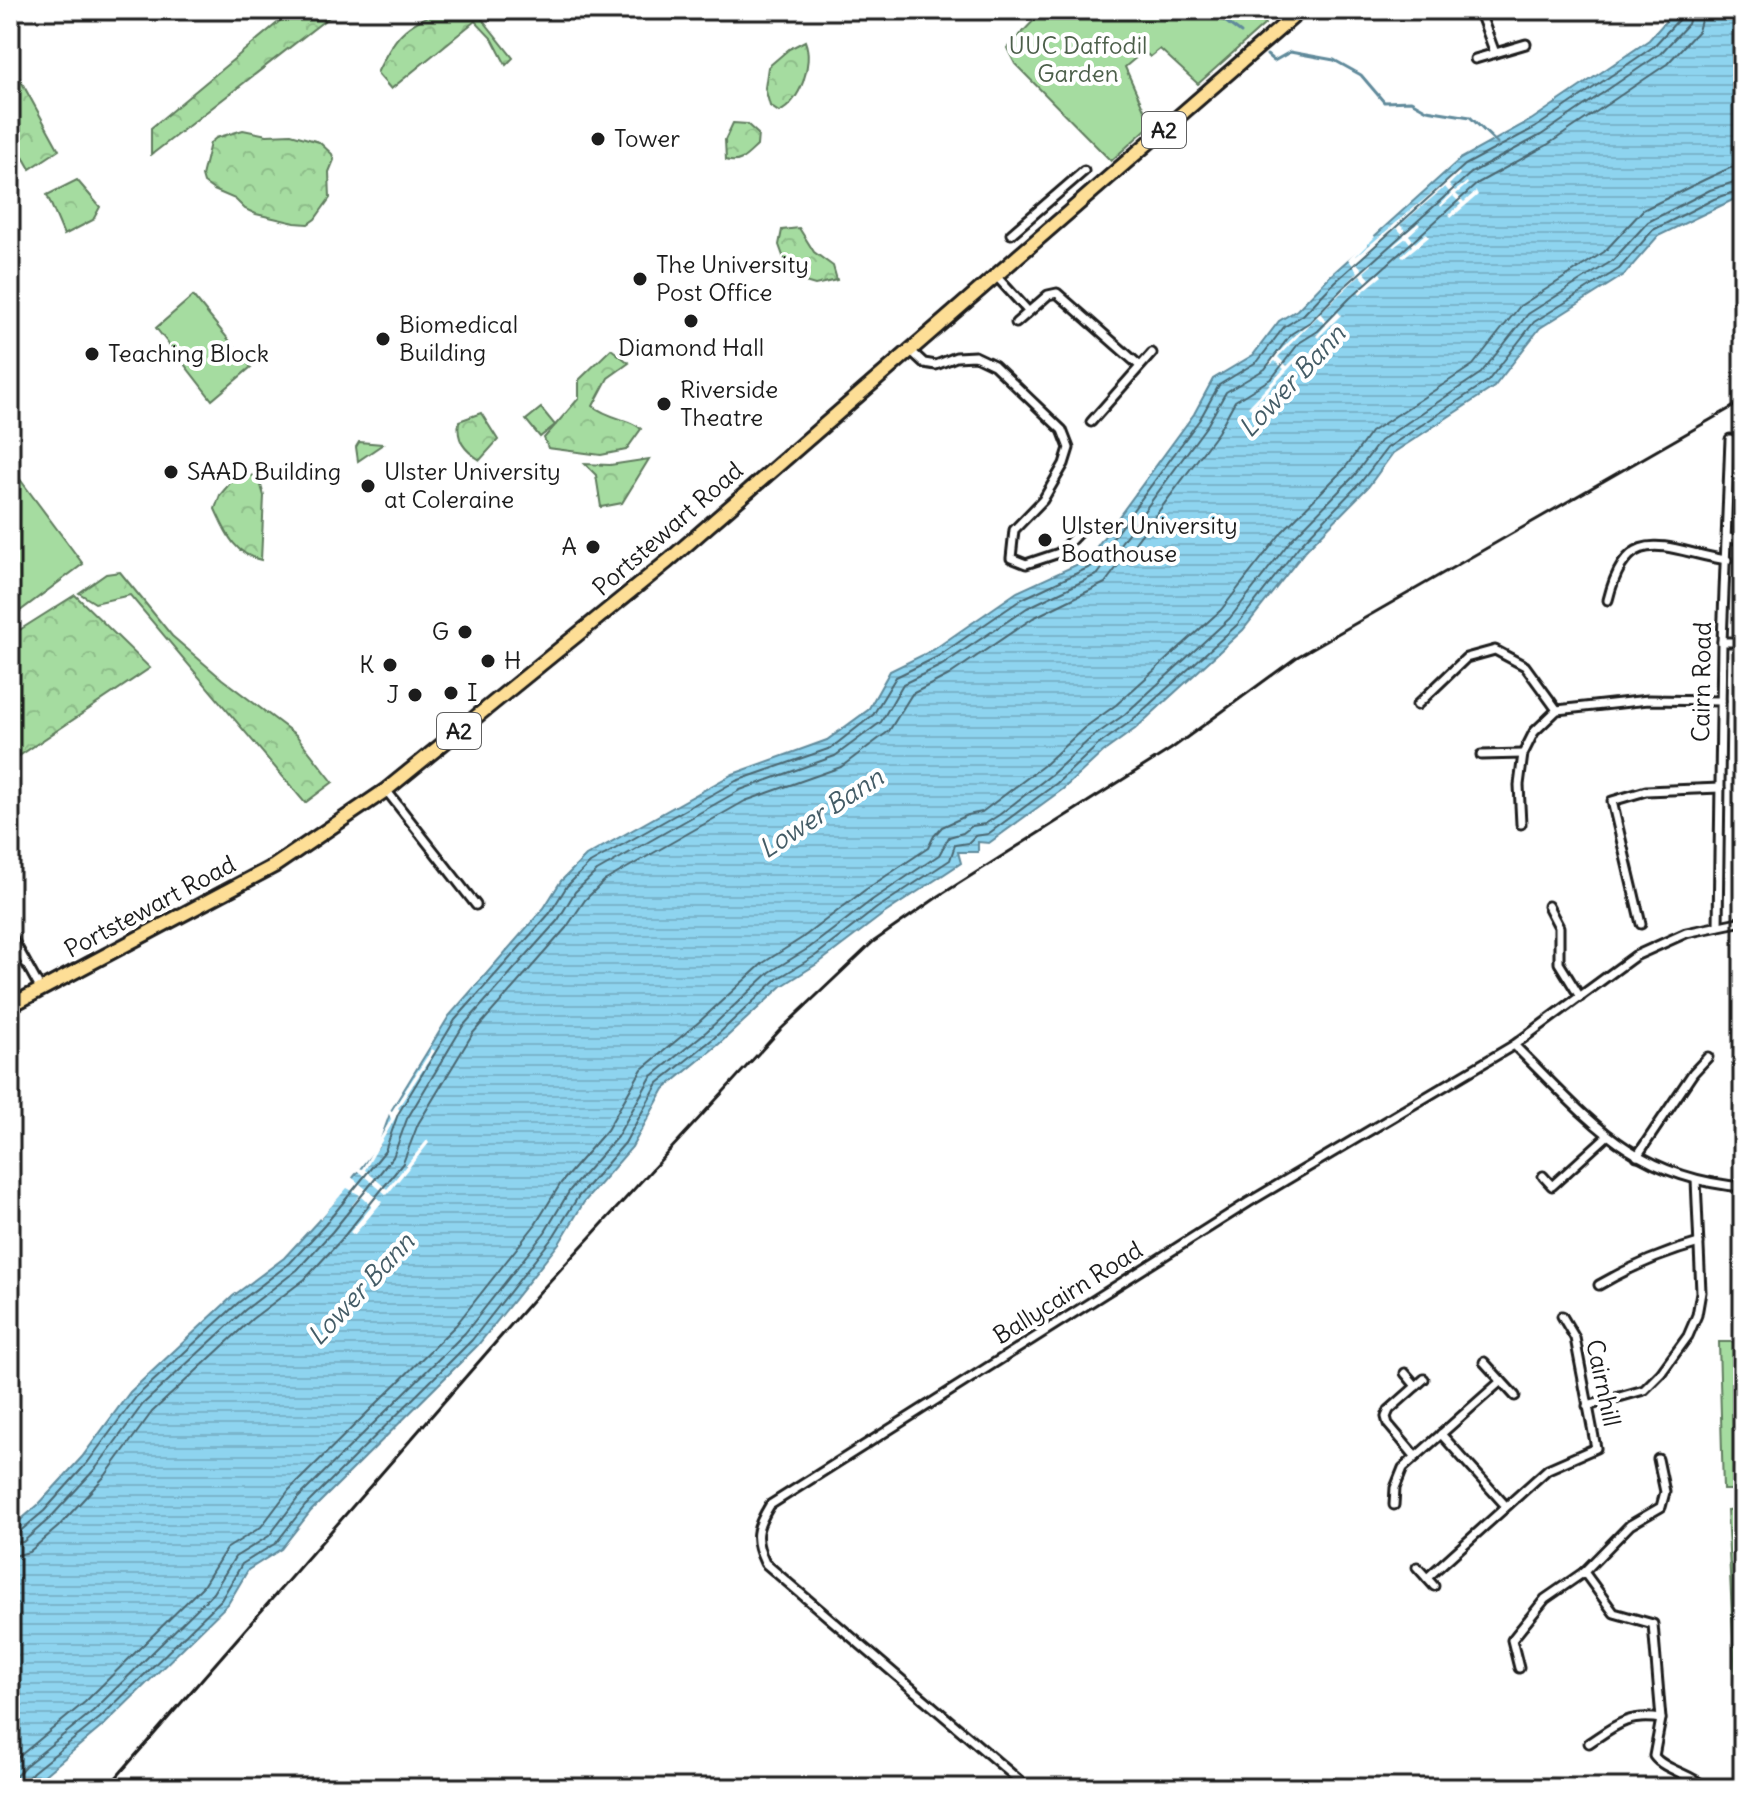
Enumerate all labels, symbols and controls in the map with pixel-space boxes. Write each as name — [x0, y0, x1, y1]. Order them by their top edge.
park label: UUC Daffodil Garden — [1009, 30, 1147, 88]
road number: A2 — [1142, 112, 1186, 148]
place label: Tower — [614, 123, 680, 153]
marker: Tower — [589, 130, 607, 148]
place label: The University Post Office — [656, 249, 809, 307]
marker: The University Post Office — [631, 270, 649, 288]
place label: Biomedical Building — [399, 309, 518, 367]
marker: Diamond Hall — [682, 312, 700, 330]
water label: Lower Bann — [1231, 317, 1353, 444]
marker: Biomedical Building — [374, 330, 392, 348]
place label: Diamond Hall — [618, 332, 764, 362]
place label: Teaching Block — [108, 338, 269, 368]
marker: Teaching Block — [83, 345, 101, 363]
place label: Riverside Theatre — [680, 374, 778, 432]
marker: Riverside Theatre — [655, 395, 673, 413]
street label: Portstewart Road — [586, 455, 749, 602]
place label: SAAD Building — [187, 456, 341, 486]
place label: Ulster University at Coleraine — [384, 456, 561, 514]
marker: SAAD Building — [162, 463, 180, 481]
marker: Ulster University at Coleraine — [359, 477, 377, 495]
place label: Ulster University Boathouse — [1061, 510, 1238, 568]
place label: A — [562, 531, 577, 561]
marker: Ulster University Boathouse — [1036, 531, 1054, 549]
marker: A — [584, 538, 602, 556]
place label: G — [432, 616, 449, 646]
street label: Cairn Road — [1685, 622, 1717, 742]
marker: G — [456, 623, 474, 641]
place label: H — [504, 645, 521, 675]
place label: K — [359, 649, 374, 679]
marker: H — [479, 652, 497, 670]
marker: K — [381, 656, 399, 674]
place label: I — [467, 677, 477, 707]
place label: J — [386, 679, 399, 709]
marker: I — [442, 684, 460, 702]
marker: J — [406, 686, 424, 704]
road number: A2 — [437, 713, 481, 749]
water label: Lower Bann — [752, 760, 890, 865]
street label: Portstewart Road — [59, 848, 240, 964]
water label: Lower Bann — [300, 1225, 422, 1352]
street label: Ballycairn Road — [987, 1234, 1148, 1350]
street label: Cairnhill — [1580, 1336, 1628, 1429]

